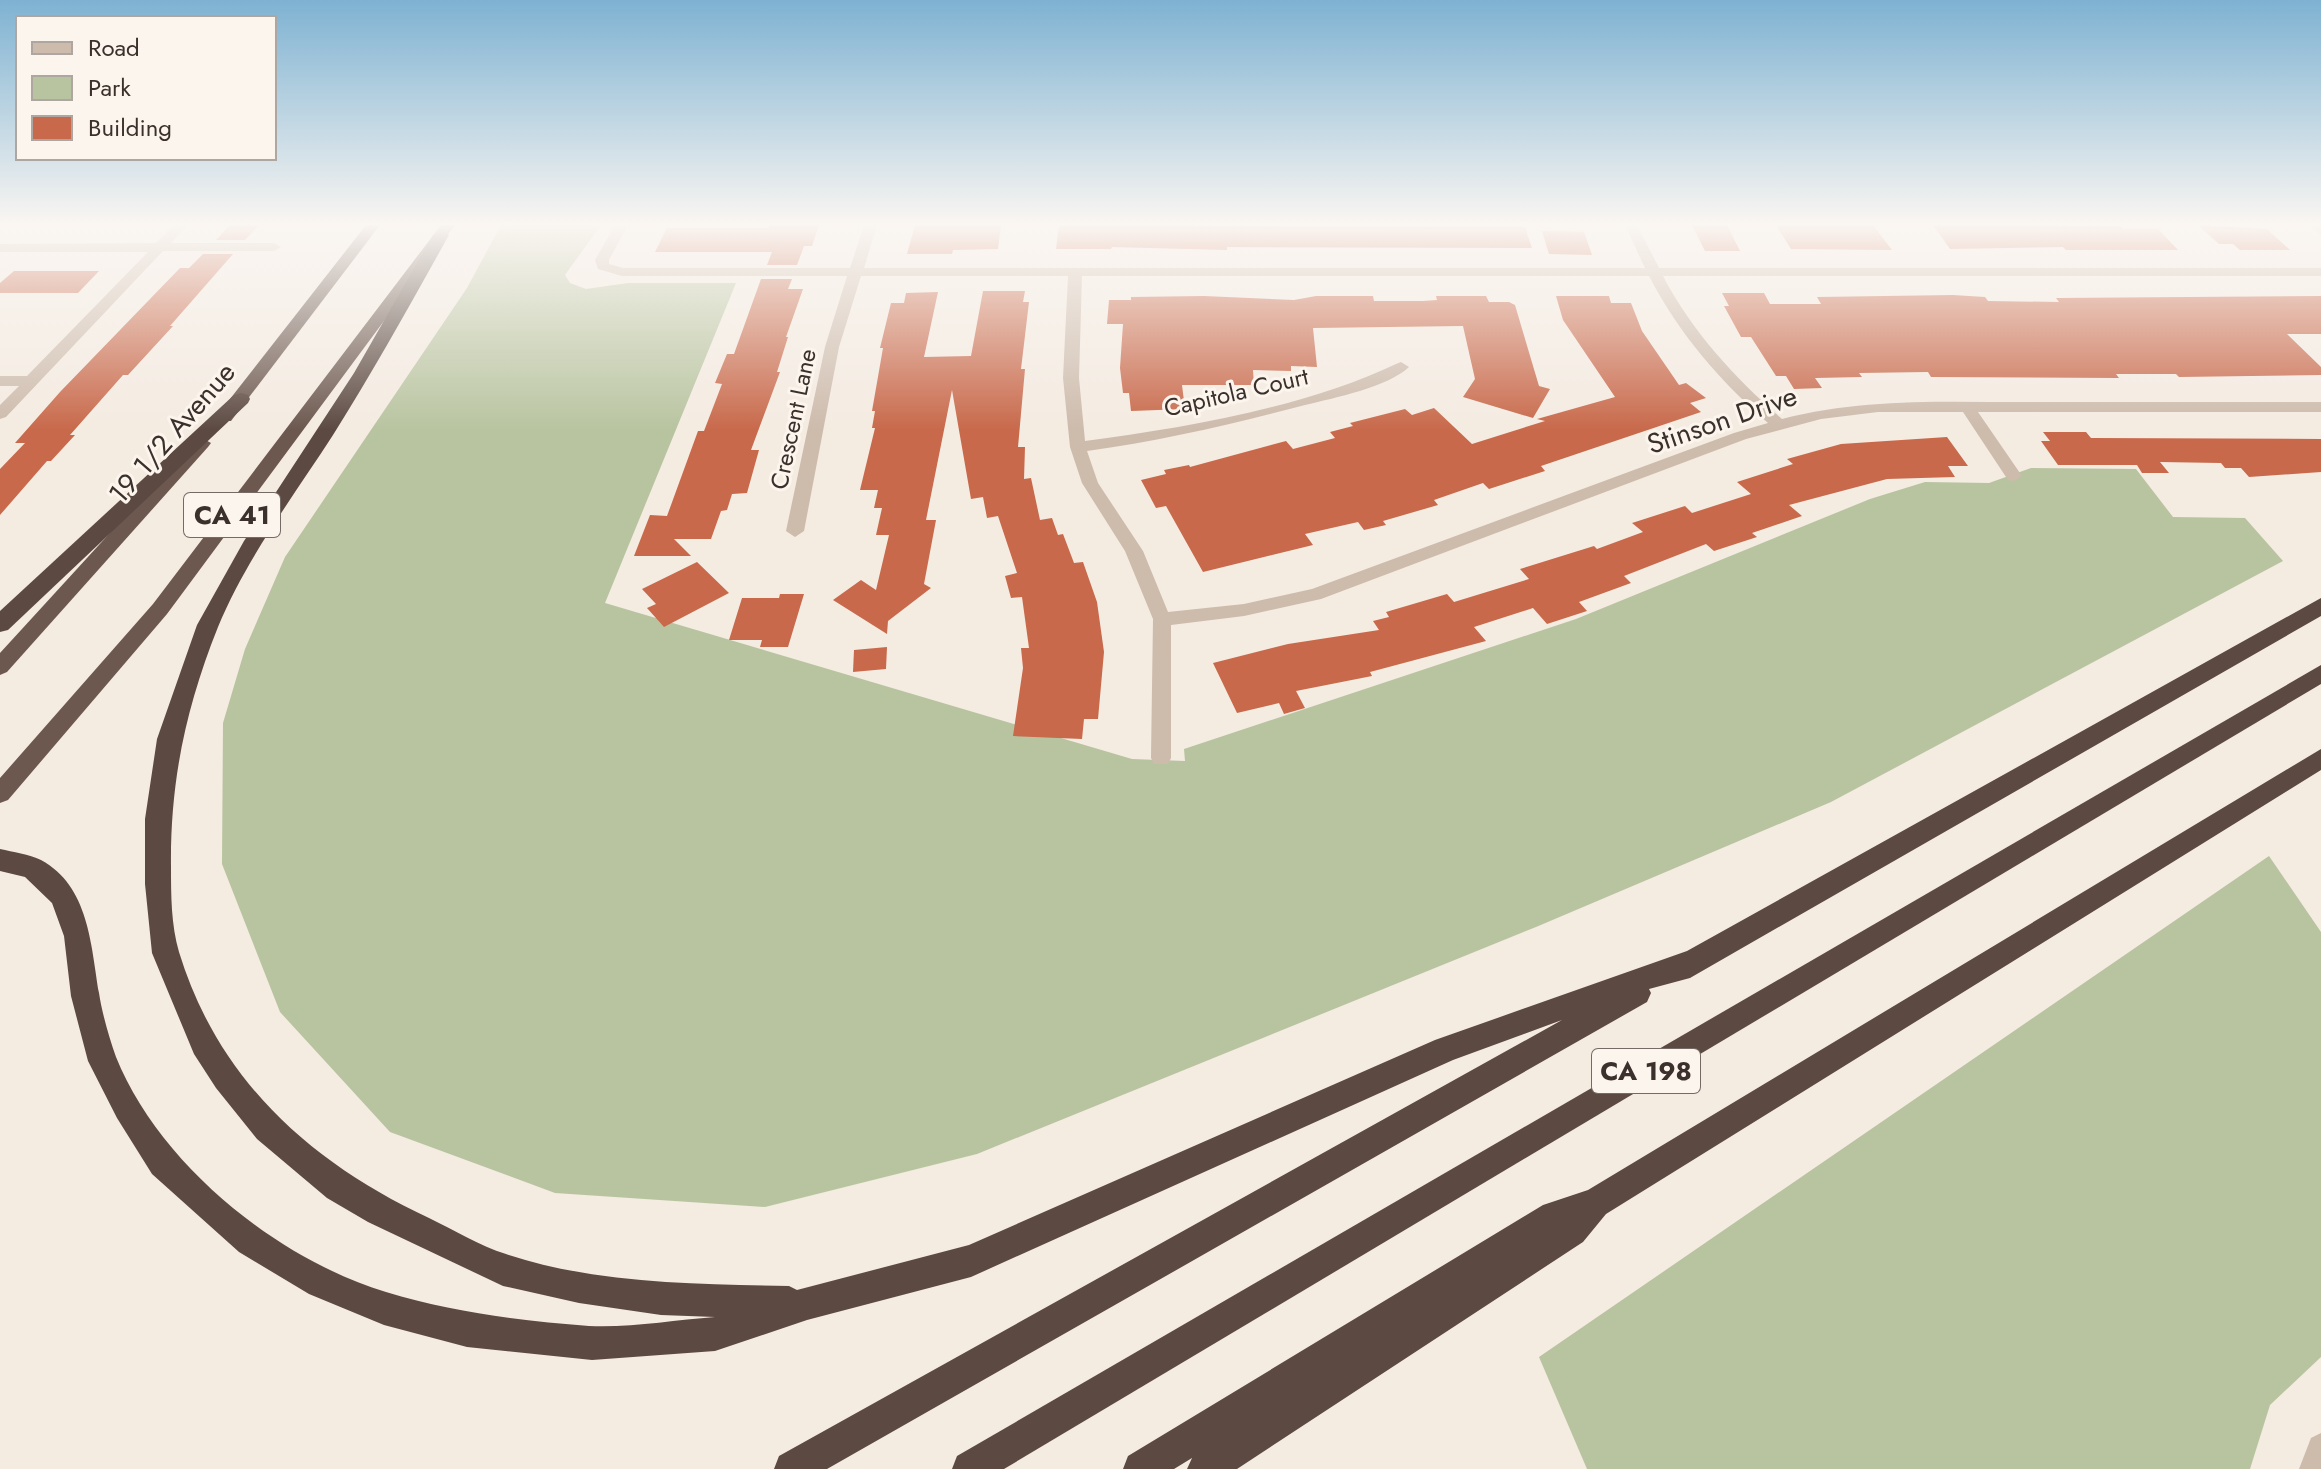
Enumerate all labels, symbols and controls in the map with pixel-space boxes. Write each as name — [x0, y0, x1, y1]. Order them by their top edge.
legend — [16, 16, 276, 160]
text: Road — [88, 30, 140, 65]
text: Park — [88, 70, 131, 105]
text: Building — [88, 110, 172, 145]
street label: Crescent Lane — [761, 345, 825, 493]
street label: 19 1/2 Avenue — [99, 353, 245, 513]
street label: Capitola Court — [1160, 358, 1312, 426]
street label: Stinson Drive — [1642, 375, 1802, 465]
road number: CA 41 — [184, 493, 280, 537]
road number: CA 198 — [1592, 1049, 1700, 1093]

